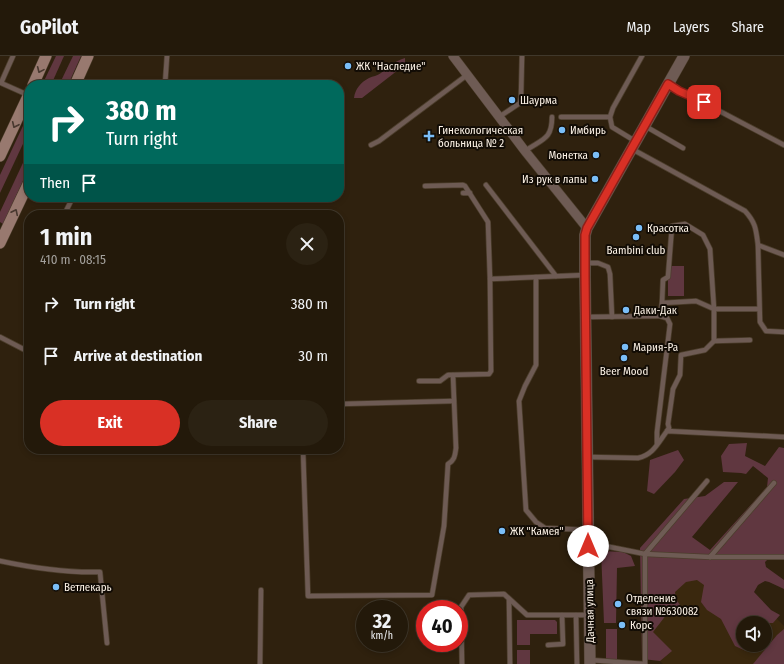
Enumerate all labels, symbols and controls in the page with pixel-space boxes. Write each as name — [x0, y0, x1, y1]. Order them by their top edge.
text: GoPilot — [20, 16, 79, 39]
text: Map — [627, 19, 651, 36]
text: Layers — [673, 19, 709, 36]
text: Share — [731, 19, 764, 36]
place label: ЖК "Наследие" — [356, 60, 425, 73]
marker: ЖК "Наследие" — [343, 61, 353, 71]
one-way arrow — [36, 67, 44, 74]
pin — [687, 85, 721, 119]
icon: arrive — [693, 91, 715, 113]
text: 380 m — [106, 94, 177, 127]
place label: Шаурма — [520, 94, 557, 107]
marker: Шаурма — [507, 95, 517, 105]
icon: right — [40, 96, 92, 148]
one-way arrow — [12, 120, 20, 128]
place label: Гинекологическая больница № 2 — [438, 124, 523, 150]
place label: Имбирь — [570, 124, 606, 137]
marker: Имбирь — [557, 125, 567, 135]
text: Turn right — [106, 128, 178, 150]
marker: Гинекологическая больница № 2 — [423, 130, 435, 142]
place label: Монетка — [548, 149, 588, 162]
marker: Монетка — [591, 150, 601, 160]
icon: arrive — [78, 172, 100, 194]
place label: Из рук в лапы — [522, 173, 587, 186]
text: Then — [40, 174, 70, 192]
marker: Из рук в лапы — [590, 174, 600, 184]
one-way arrow — [10, 209, 17, 217]
place label: Красотка — [647, 222, 689, 235]
text: 1 min — [40, 223, 92, 251]
button: close — [286, 223, 328, 265]
marker: Красотка — [634, 223, 644, 233]
marker: Bambini club — [631, 232, 641, 242]
place label: Bambini club — [607, 244, 666, 257]
text: 410 m · 08:15 — [40, 252, 106, 267]
icon: right — [40, 293, 62, 315]
text: Turn right — [74, 295, 135, 313]
text: 380 m — [291, 295, 328, 313]
place label: Даки-Дак — [633, 304, 678, 317]
marker: Даки-Дак — [621, 305, 631, 315]
place label: Мария-Ра — [633, 341, 678, 354]
marker: Мария-Ра — [620, 342, 630, 352]
icon: arrive — [40, 345, 62, 367]
text: Arrive at destination — [74, 347, 202, 365]
text: 30 m — [298, 347, 328, 365]
marker: Beer Mood — [619, 353, 629, 363]
place label: Beer Mood — [600, 365, 648, 378]
button: Exit — [40, 400, 180, 446]
button: Share — [188, 400, 328, 446]
place label: ЖК "Камея" — [510, 525, 564, 538]
position arrow — [567, 525, 609, 567]
marker: ЖК "Камея" — [497, 526, 507, 536]
street label: Дачная улица — [583, 579, 597, 644]
place label: Ветлекарь — [64, 581, 112, 594]
marker: Ветлекарь — [51, 582, 61, 592]
place label: Отделение связи №630082 — [626, 592, 698, 618]
marker: Отделение связи №630082 — [613, 599, 623, 609]
speed limit sign: 40 — [416, 600, 468, 652]
text: 32 — [373, 609, 391, 633]
map controls — [736, 616, 772, 652]
button: sound — [736, 616, 772, 652]
place label: Корс — [630, 619, 652, 632]
marker: Корс — [617, 620, 627, 630]
text: km/h — [371, 630, 393, 642]

